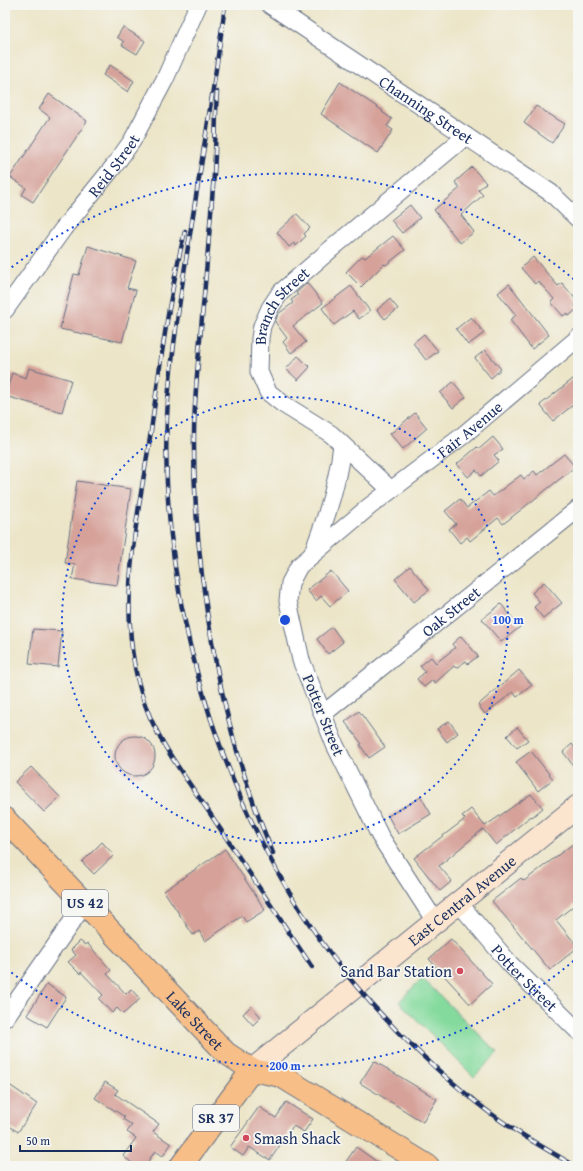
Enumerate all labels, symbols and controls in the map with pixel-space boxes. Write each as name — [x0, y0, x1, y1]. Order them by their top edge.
street label: Channing Street — [374, 69, 478, 150]
street label: Reid Street — [82, 129, 146, 202]
street label: Branch Street — [248, 261, 315, 345]
street label: Fair Avenue — [432, 395, 508, 463]
street label: Oak Street — [416, 580, 486, 642]
text: 100 m — [492, 611, 525, 628]
centre of rings — [278, 613, 292, 627]
street label: Potter Street — [297, 671, 351, 760]
street label: East Central Avenue — [402, 849, 521, 951]
road number: US 42 — [62, 890, 108, 916]
street label: Potter Street — [486, 939, 564, 1017]
place label: Sand Bar Station — [341, 959, 452, 983]
marker: Sand Bar Station — [455, 966, 465, 976]
street label: Lake Street — [161, 985, 230, 1056]
text: 200 m — [269, 1057, 302, 1074]
road number: SR 37 — [193, 1105, 239, 1131]
place label: Smash Shack — [254, 1126, 342, 1150]
scale bar — [20, 1127, 131, 1153]
text: 50 m — [26, 1132, 50, 1149]
marker: Smash Shack — [241, 1133, 251, 1143]

